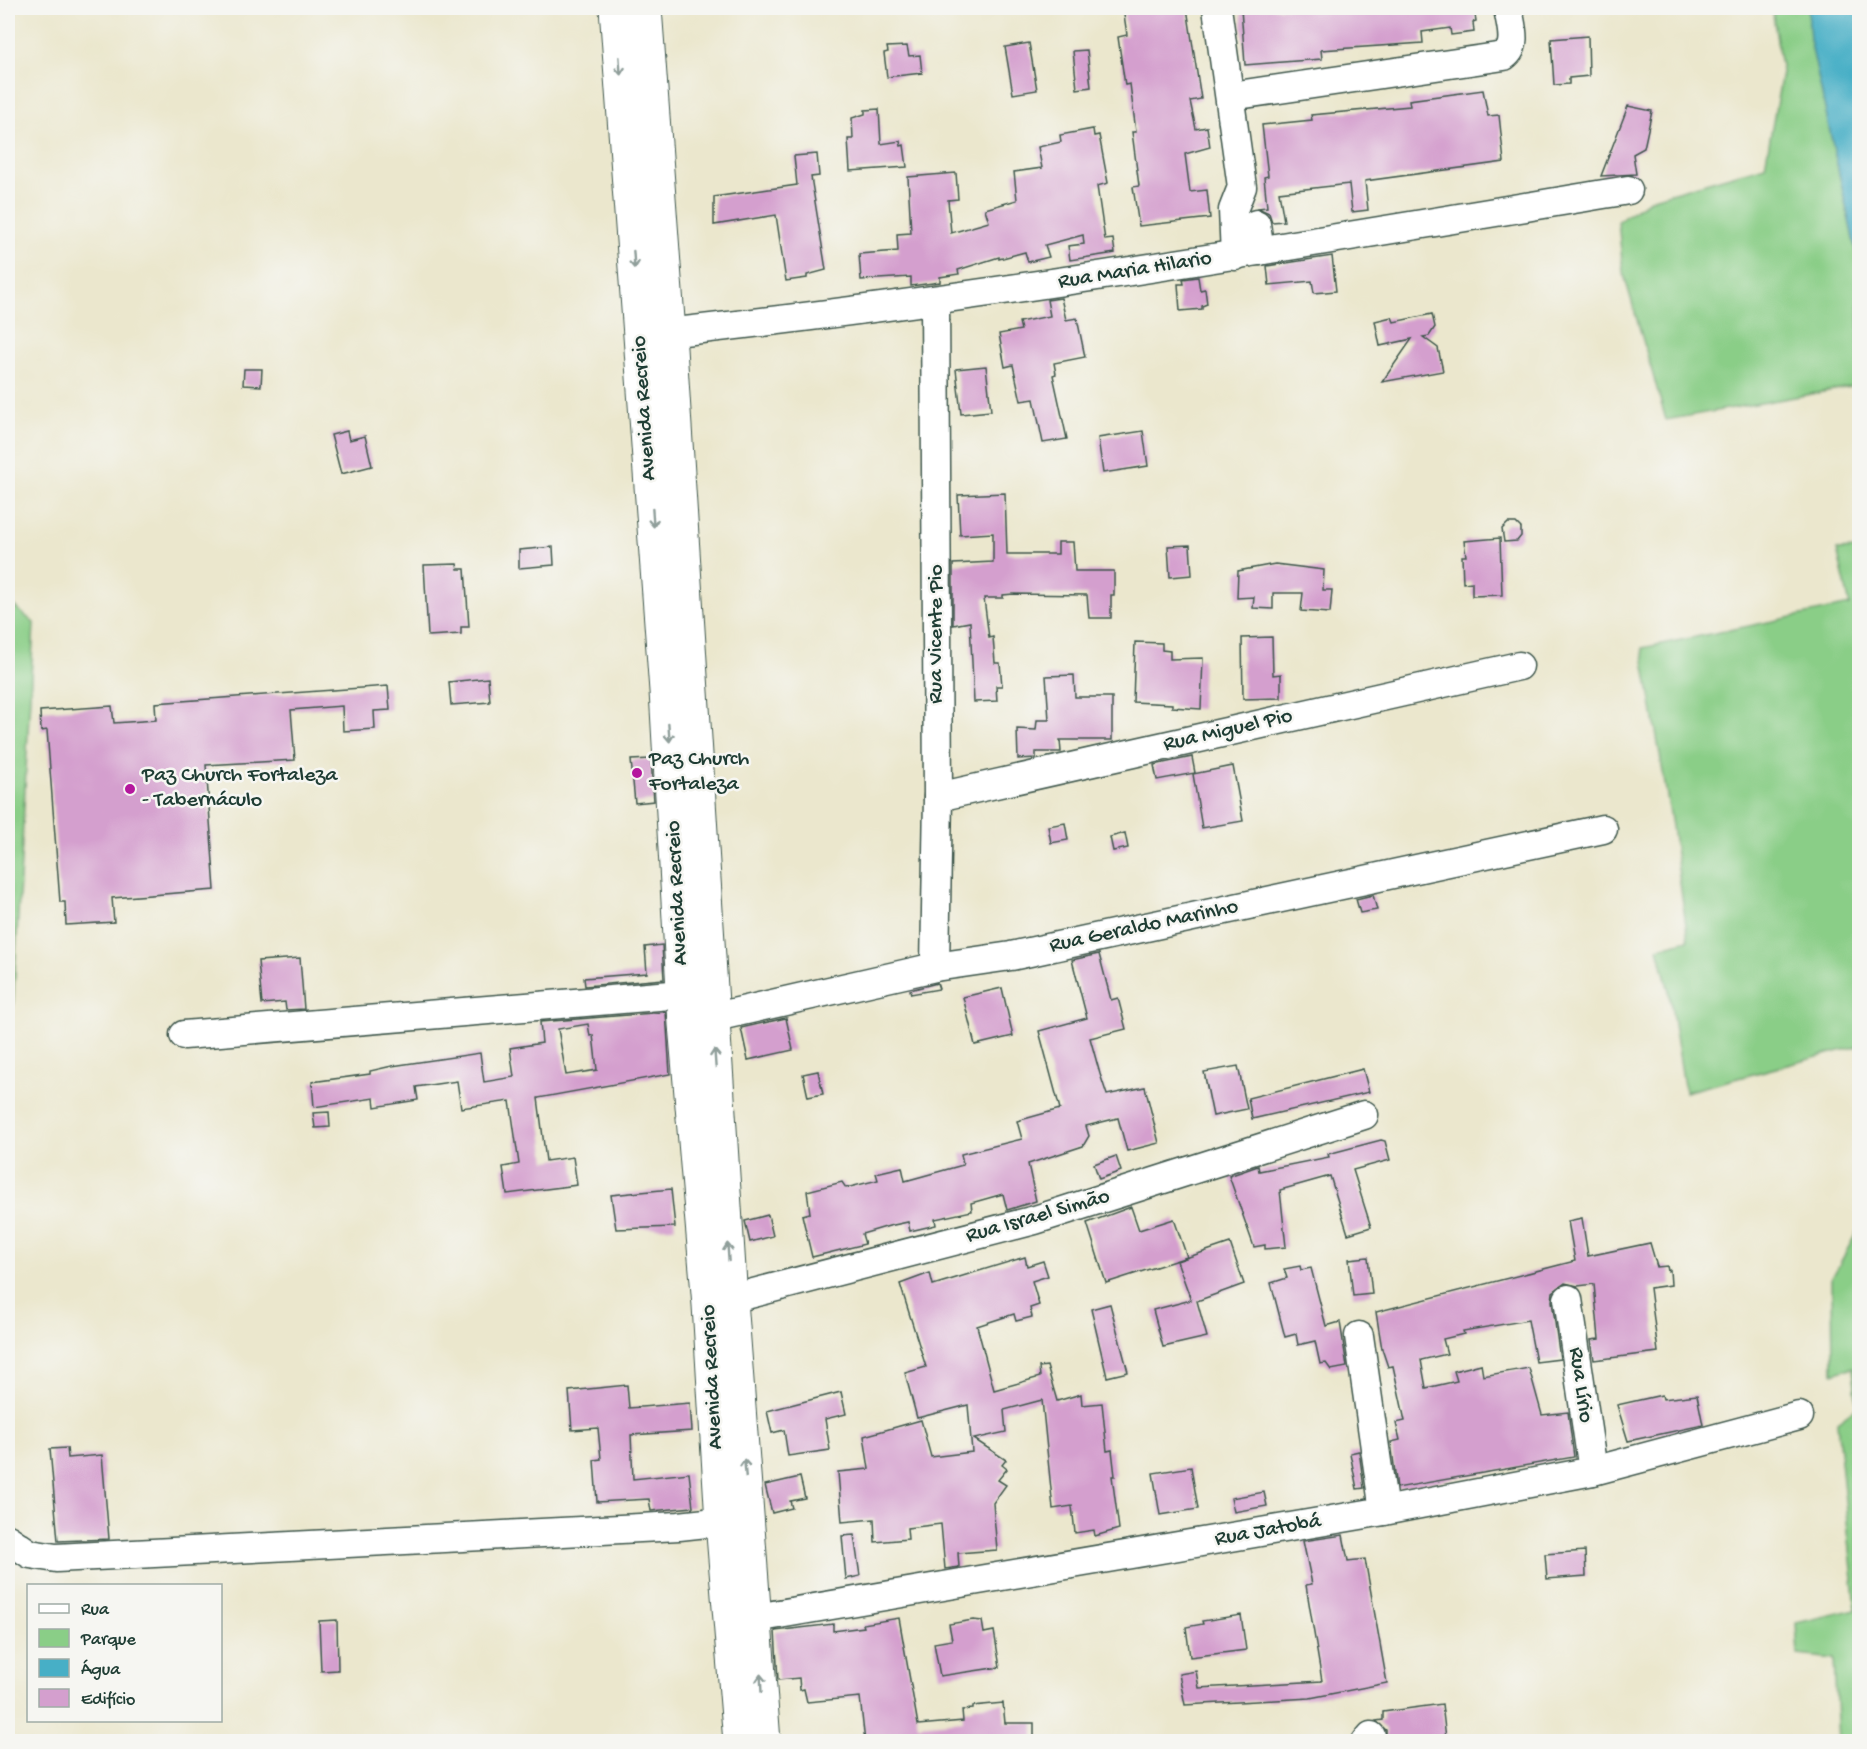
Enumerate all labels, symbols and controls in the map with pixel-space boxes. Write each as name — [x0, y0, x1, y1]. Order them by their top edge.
one-way arrow — [615, 55, 626, 75]
street label: Rua Maria Hilario — [1056, 246, 1214, 296]
one-way arrow — [629, 250, 640, 270]
street label: Avenida Recreio — [627, 335, 663, 481]
one-way arrow — [648, 507, 659, 527]
street label: Rua Vicente Pio — [924, 564, 950, 704]
street label: Rua Miguel Pio — [1161, 703, 1295, 759]
one-way arrow — [663, 723, 674, 743]
place label: Paz Church Fortaleza — [648, 747, 750, 798]
place label: Paz Church Fortaleza - Tabernáculo — [141, 763, 338, 814]
marker: Paz Church Fortaleza — [630, 766, 644, 780]
marker: Paz Church Fortaleza - Tabernáculo — [123, 782, 137, 796]
street label: Avenida Recreio — [661, 820, 695, 966]
street label: Rua Geraldo Marinho — [1047, 894, 1241, 960]
one-way arrow — [709, 1048, 720, 1068]
street label: Rua Israel Simão — [963, 1184, 1113, 1250]
one-way arrow — [722, 1243, 733, 1263]
street label: Avenida Recreio — [696, 1304, 730, 1450]
street label: Rua Lírio — [1562, 1346, 1598, 1424]
one-way arrow — [739, 1458, 750, 1478]
street label: Rua Jatobá — [1213, 1509, 1324, 1553]
legend — [27, 1584, 222, 1722]
text: Rua — [81, 1600, 110, 1621]
text: Parque — [80, 1630, 137, 1651]
text: Água — [81, 1659, 121, 1681]
one-way arrow — [755, 1674, 766, 1694]
text: Edifício — [81, 1690, 135, 1711]

